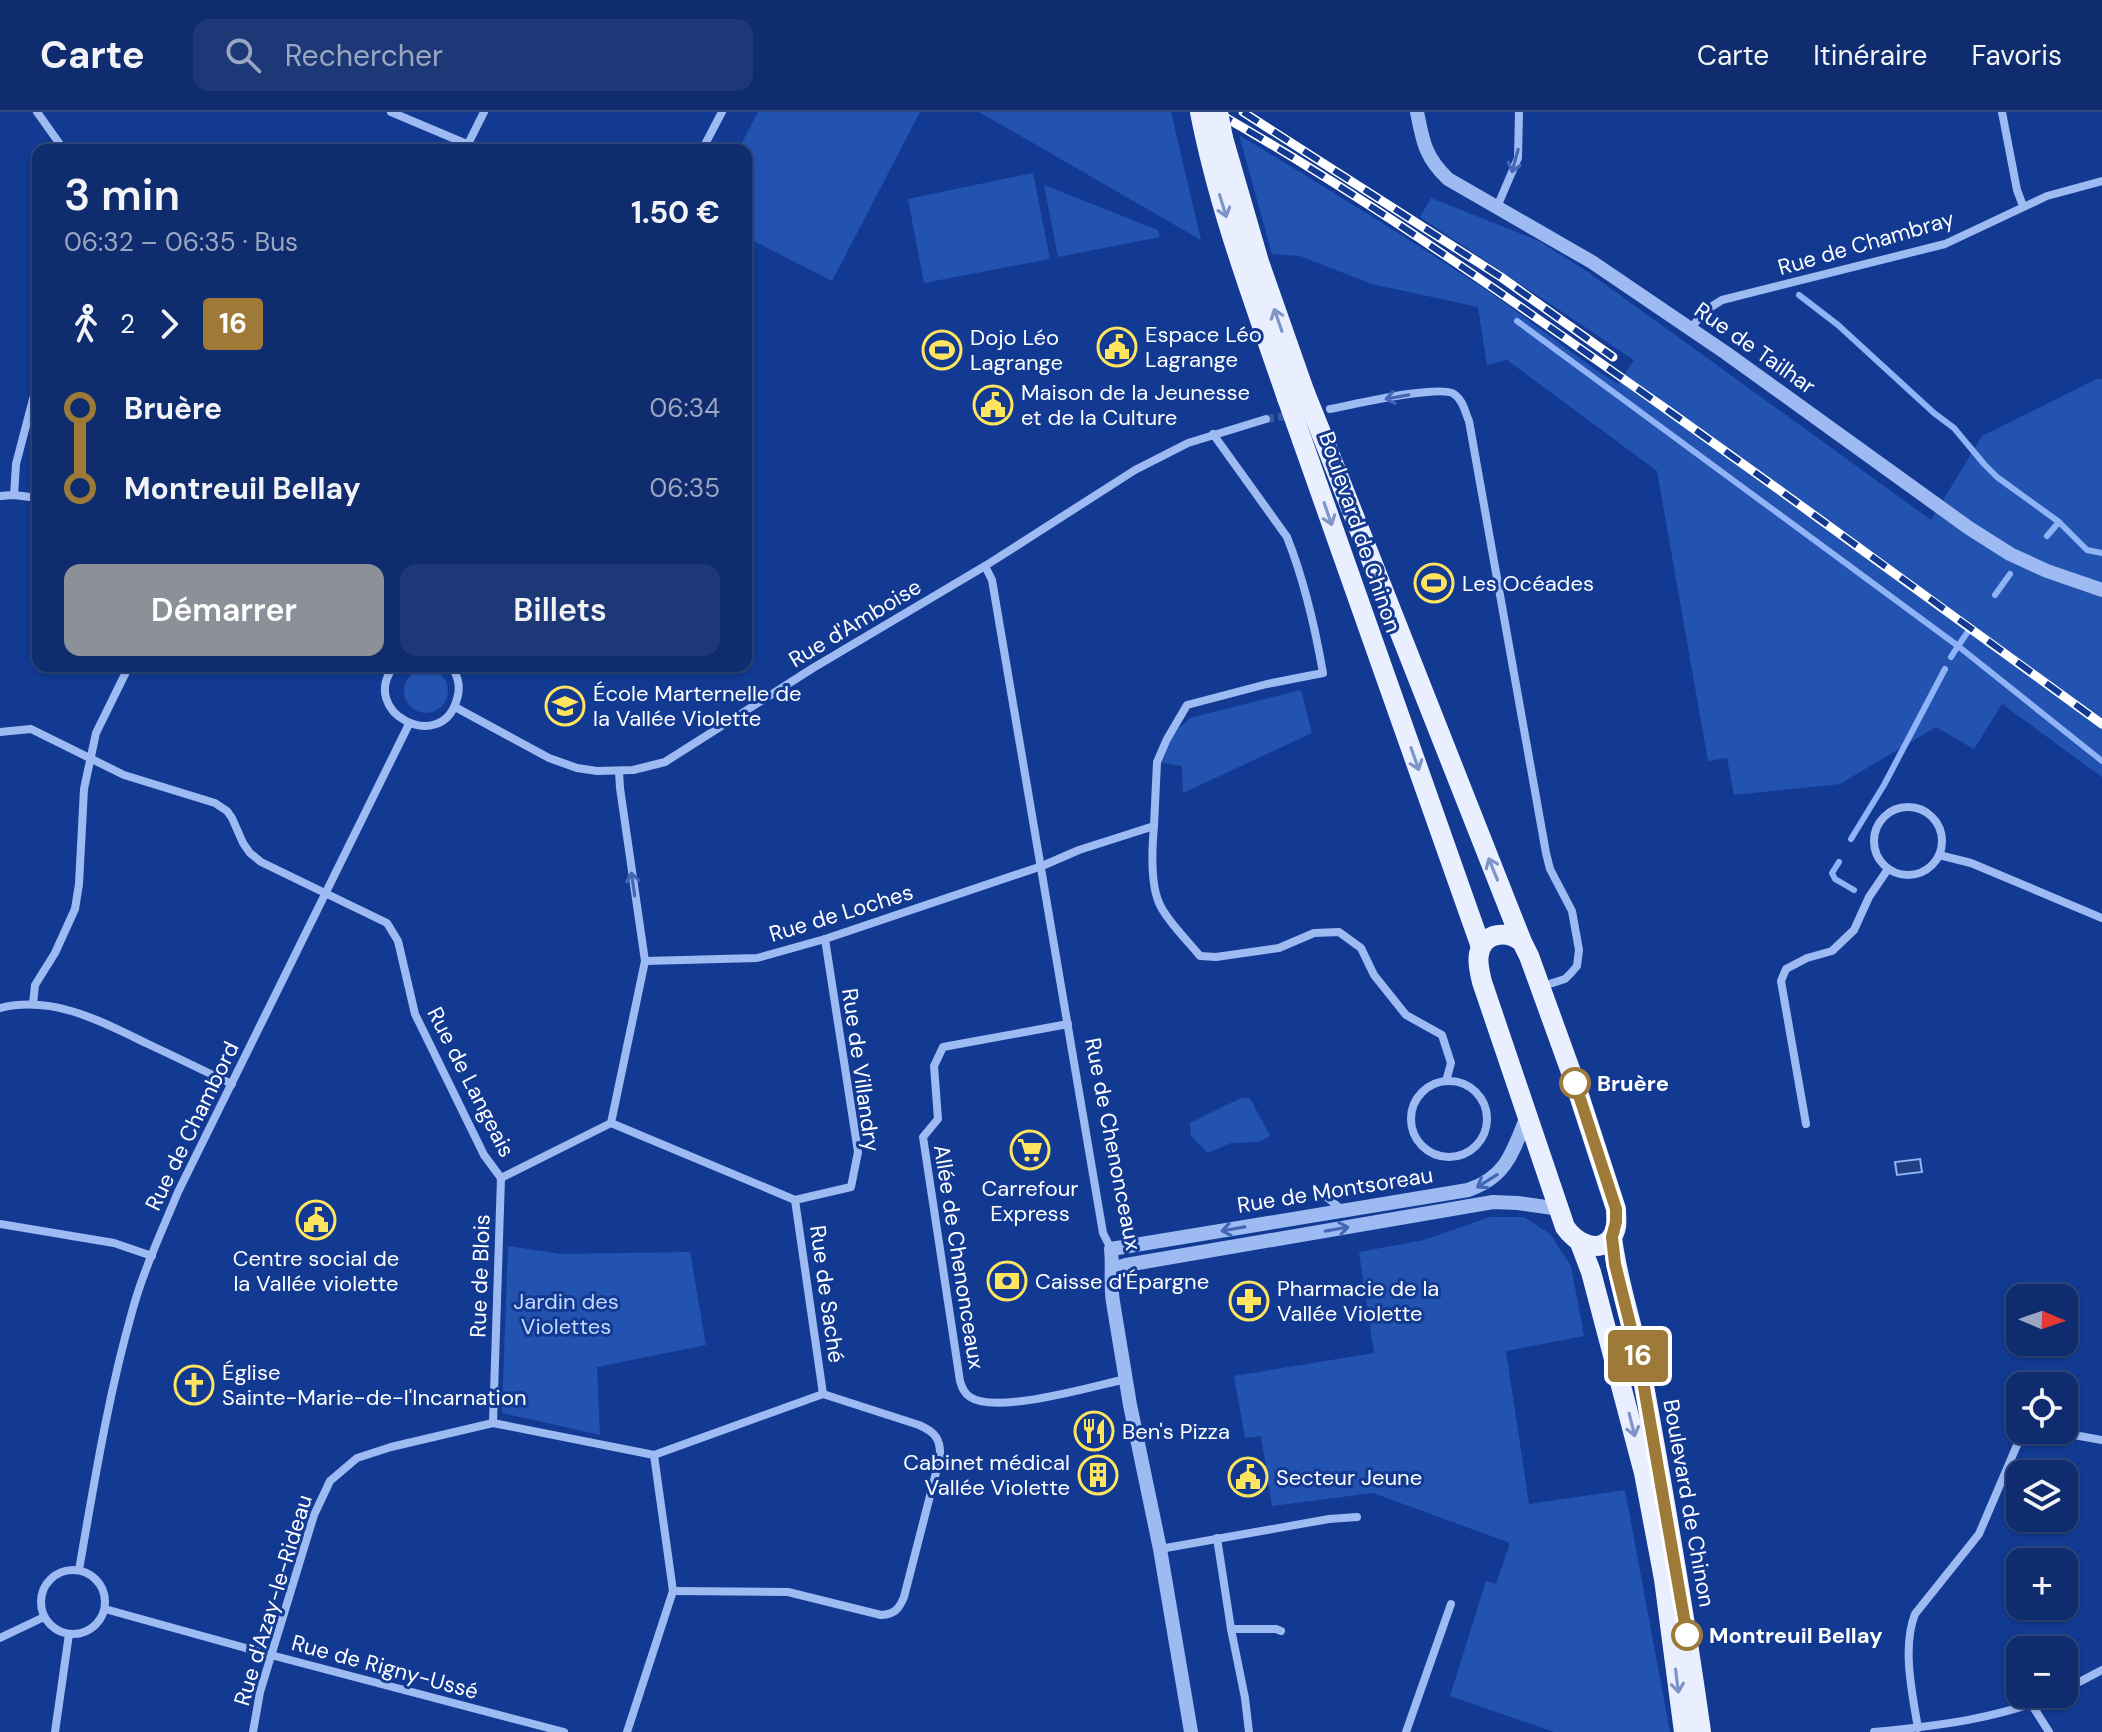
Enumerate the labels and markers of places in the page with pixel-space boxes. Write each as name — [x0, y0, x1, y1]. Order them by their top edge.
place label: Espace Léo Lagrange — [1145, 320, 1262, 374]
place label: Dojo Léo Lagrange — [970, 323, 1063, 377]
public building icon: Espace Léo Lagrange — [1096, 326, 1138, 368]
sports icon: Dojo Léo Lagrange — [921, 329, 963, 371]
place label: Maison de la Jeunesse et de la Culture — [1021, 378, 1250, 432]
public building icon: Maison de la Jeunesse et de la Culture — [972, 384, 1014, 426]
sports icon: Les Océades — [1413, 562, 1455, 604]
place label: Les Océades — [1462, 569, 1594, 598]
place label: École Marternelle de la Vallée Violette — [593, 679, 801, 733]
school or university icon: École Marternelle de la Vallée Violette — [544, 685, 586, 727]
marker: Bruère — [1560, 1068, 1590, 1098]
place label: Bruère — [1597, 1069, 1669, 1098]
supermarket icon: Carrefour Express — [1009, 1129, 1051, 1171]
place label: Carrefour Express — [982, 1174, 1078, 1228]
public building icon: Centre social de la Vallée violette — [295, 1199, 337, 1241]
place label: Centre social de la Vallée violette — [233, 1244, 399, 1298]
bank icon: Caisse d'Épargne — [986, 1260, 1028, 1302]
place label: Caisse d'Épargne — [1035, 1267, 1209, 1296]
place label: Pharmacie de la Vallée Violette — [1277, 1274, 1439, 1328]
pharmacy icon: Pharmacie de la Vallée Violette — [1228, 1280, 1270, 1322]
place label: Église Sainte-Marie-de-l'Incarnation — [222, 1358, 527, 1412]
church icon: Église Sainte-Marie-de-l'Incarnation — [173, 1364, 215, 1406]
restaurant icon: Ben's Pizza — [1073, 1410, 1115, 1452]
place label: Ben's Pizza — [1122, 1417, 1230, 1446]
place label: Cabinet médical Vallée Violette — [903, 1448, 1070, 1502]
building icon: Cabinet médical Vallée Violette — [1077, 1454, 1119, 1496]
public building icon: Secteur Jeune — [1227, 1456, 1269, 1498]
place label: Secteur Jeune — [1276, 1463, 1422, 1492]
marker: Montreuil Bellay — [1672, 1620, 1702, 1650]
place label: Montreuil Bellay — [1709, 1621, 1883, 1650]

